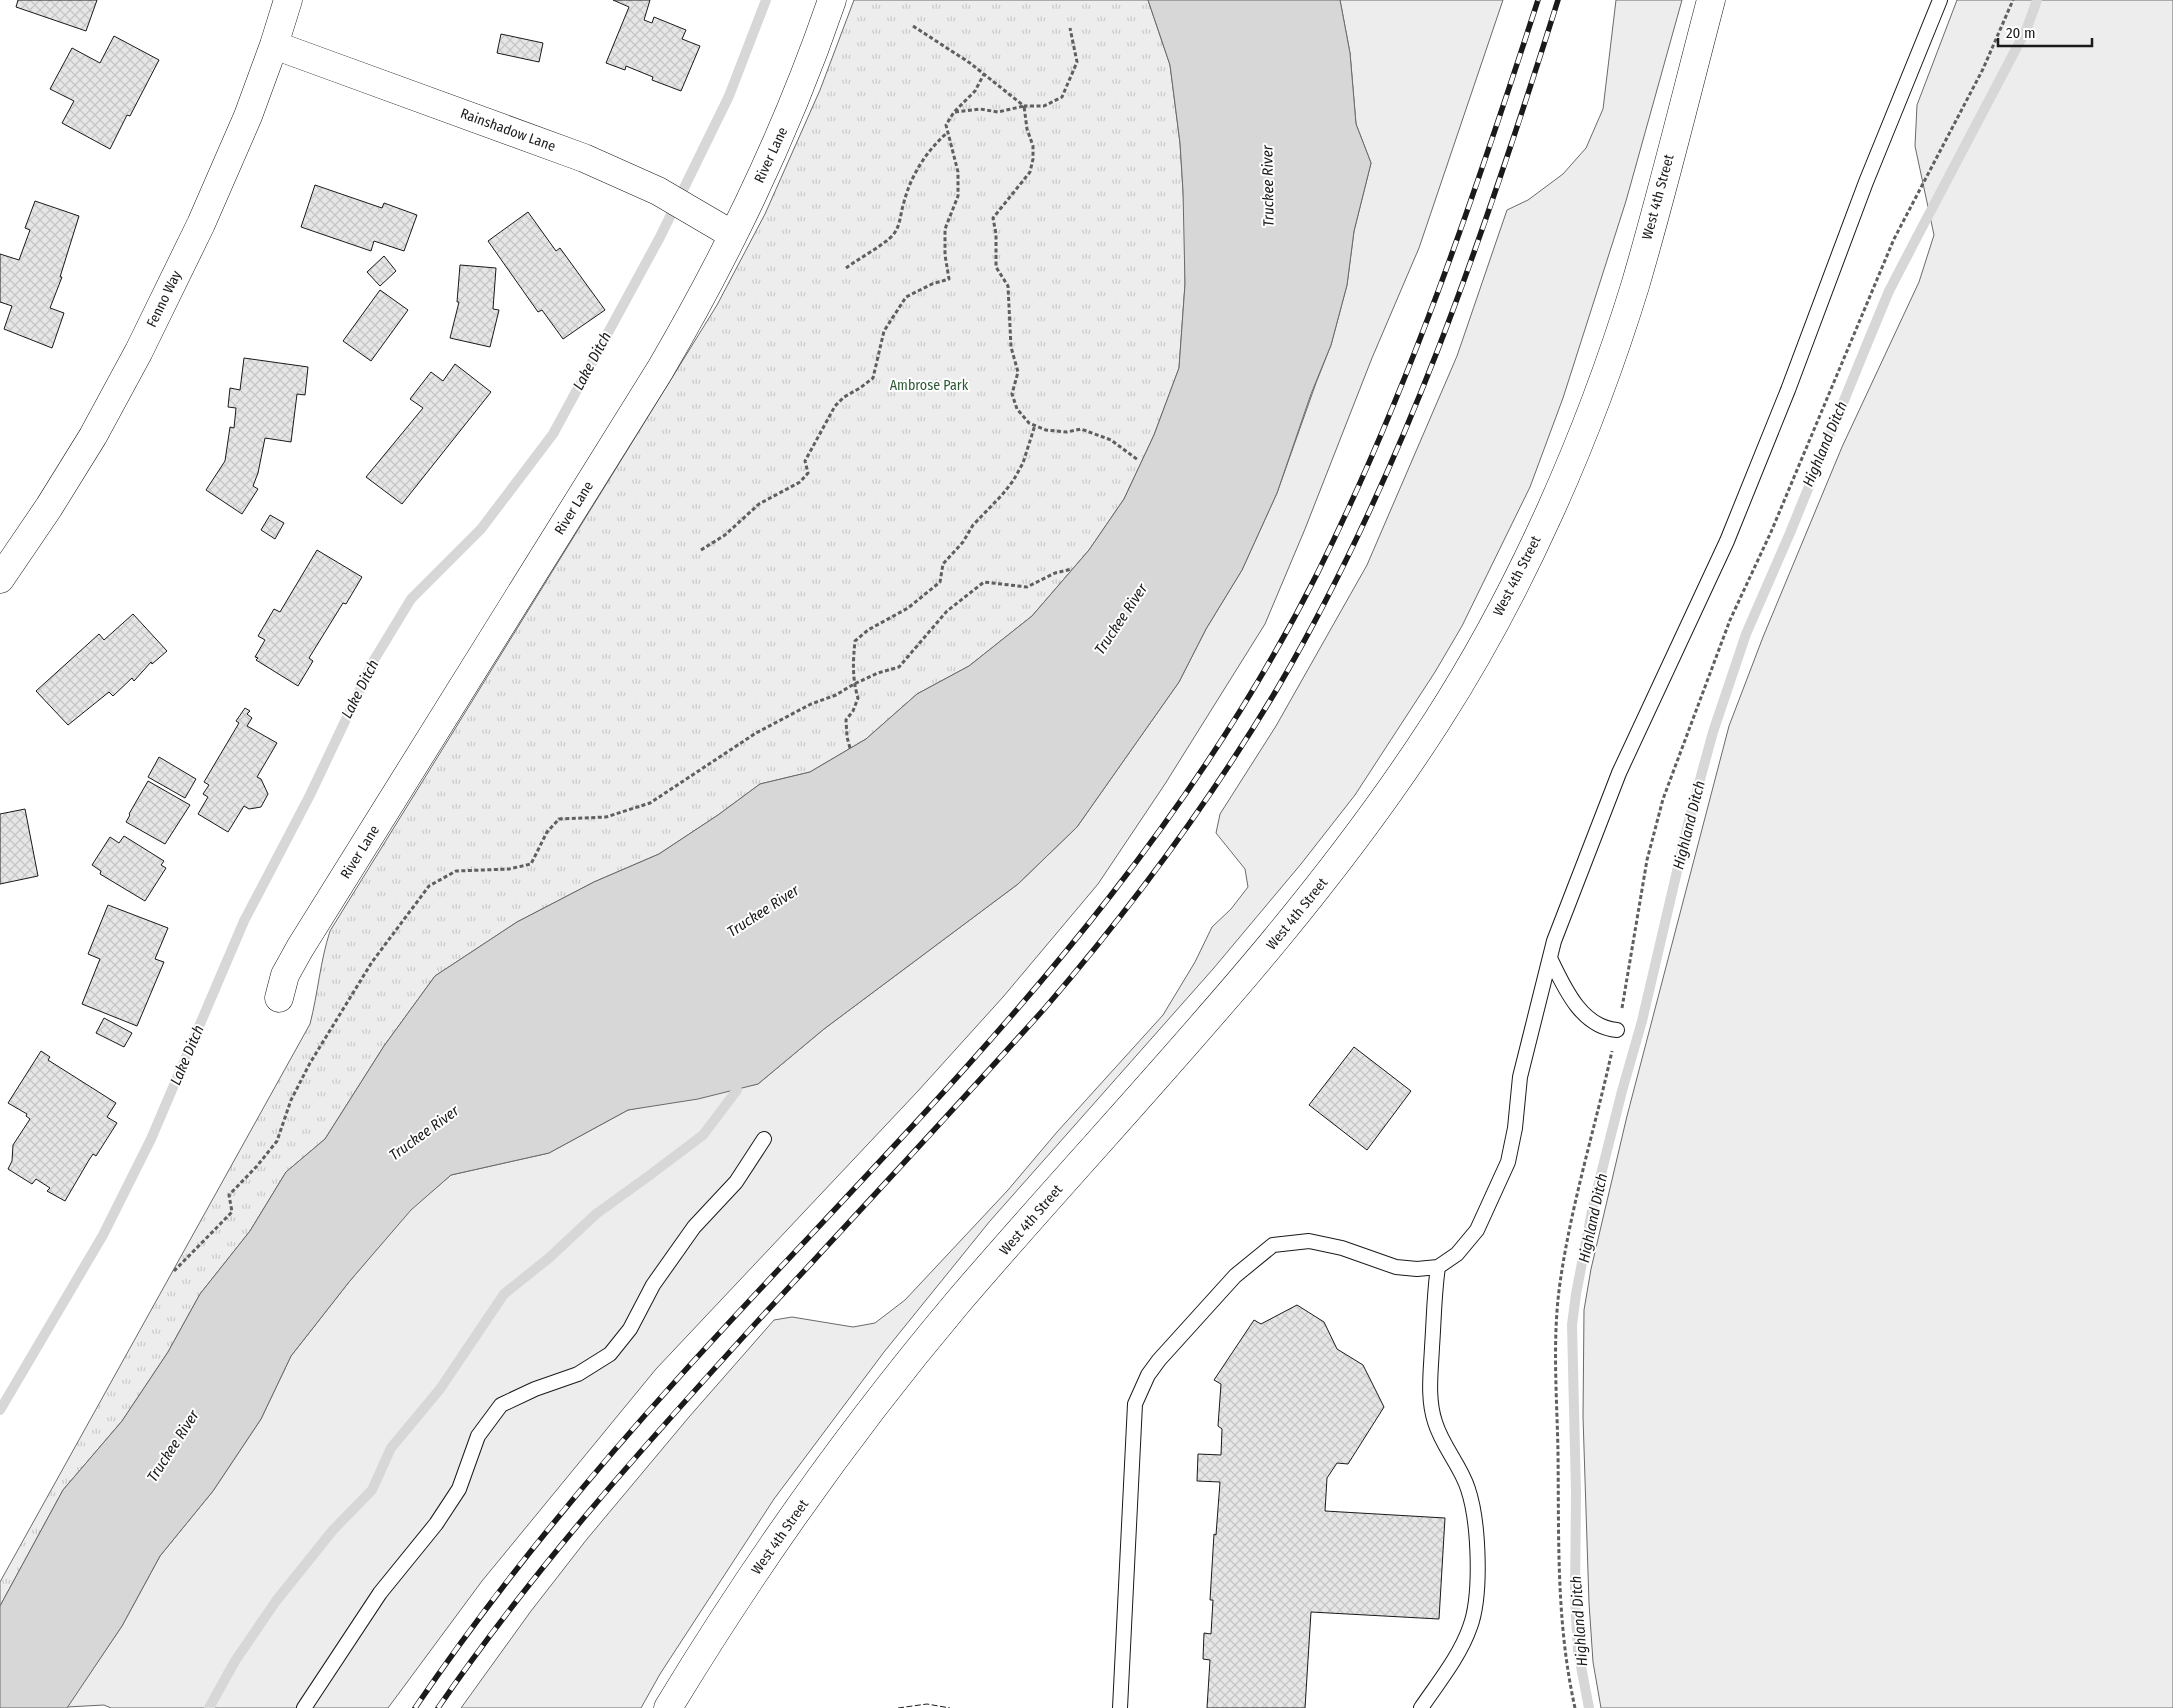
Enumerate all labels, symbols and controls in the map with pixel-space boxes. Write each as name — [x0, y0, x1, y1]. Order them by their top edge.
scale bar — [1998, 15, 2092, 47]
text: 20 m — [2006, 24, 2036, 42]
street label: Rainshadow Lane — [458, 105, 558, 155]
street label: River Lane — [751, 124, 791, 186]
water label: Truckee River — [1258, 144, 1278, 227]
street label: West 4th Street — [1638, 152, 1678, 241]
street label: Fenno Way — [143, 267, 185, 330]
water label: Lake Ditch — [569, 329, 615, 393]
park label: Ambrose Park — [890, 377, 969, 394]
water label: Highland Ditch — [1799, 399, 1851, 489]
street label: River Lane — [551, 478, 597, 538]
street label: West 4th Street — [1490, 533, 1545, 619]
water label: Truckee River — [1091, 579, 1152, 658]
water label: Lake Ditch — [338, 657, 382, 721]
water label: Highland Ditch — [1669, 779, 1709, 871]
street label: River Lane — [337, 822, 383, 882]
street label: West 4th Street — [1263, 874, 1331, 953]
water label: Truckee River — [724, 881, 803, 941]
water label: Lake Ditch — [166, 1022, 208, 1088]
water label: Truckee River — [386, 1101, 463, 1164]
water label: Highland Ditch — [1575, 1172, 1611, 1264]
street label: West 4th Street — [996, 1181, 1066, 1259]
water label: Truckee River — [143, 1406, 203, 1485]
street label: West 4th Street — [748, 1496, 812, 1578]
water label: Highland Ditch — [1567, 1575, 1591, 1667]

